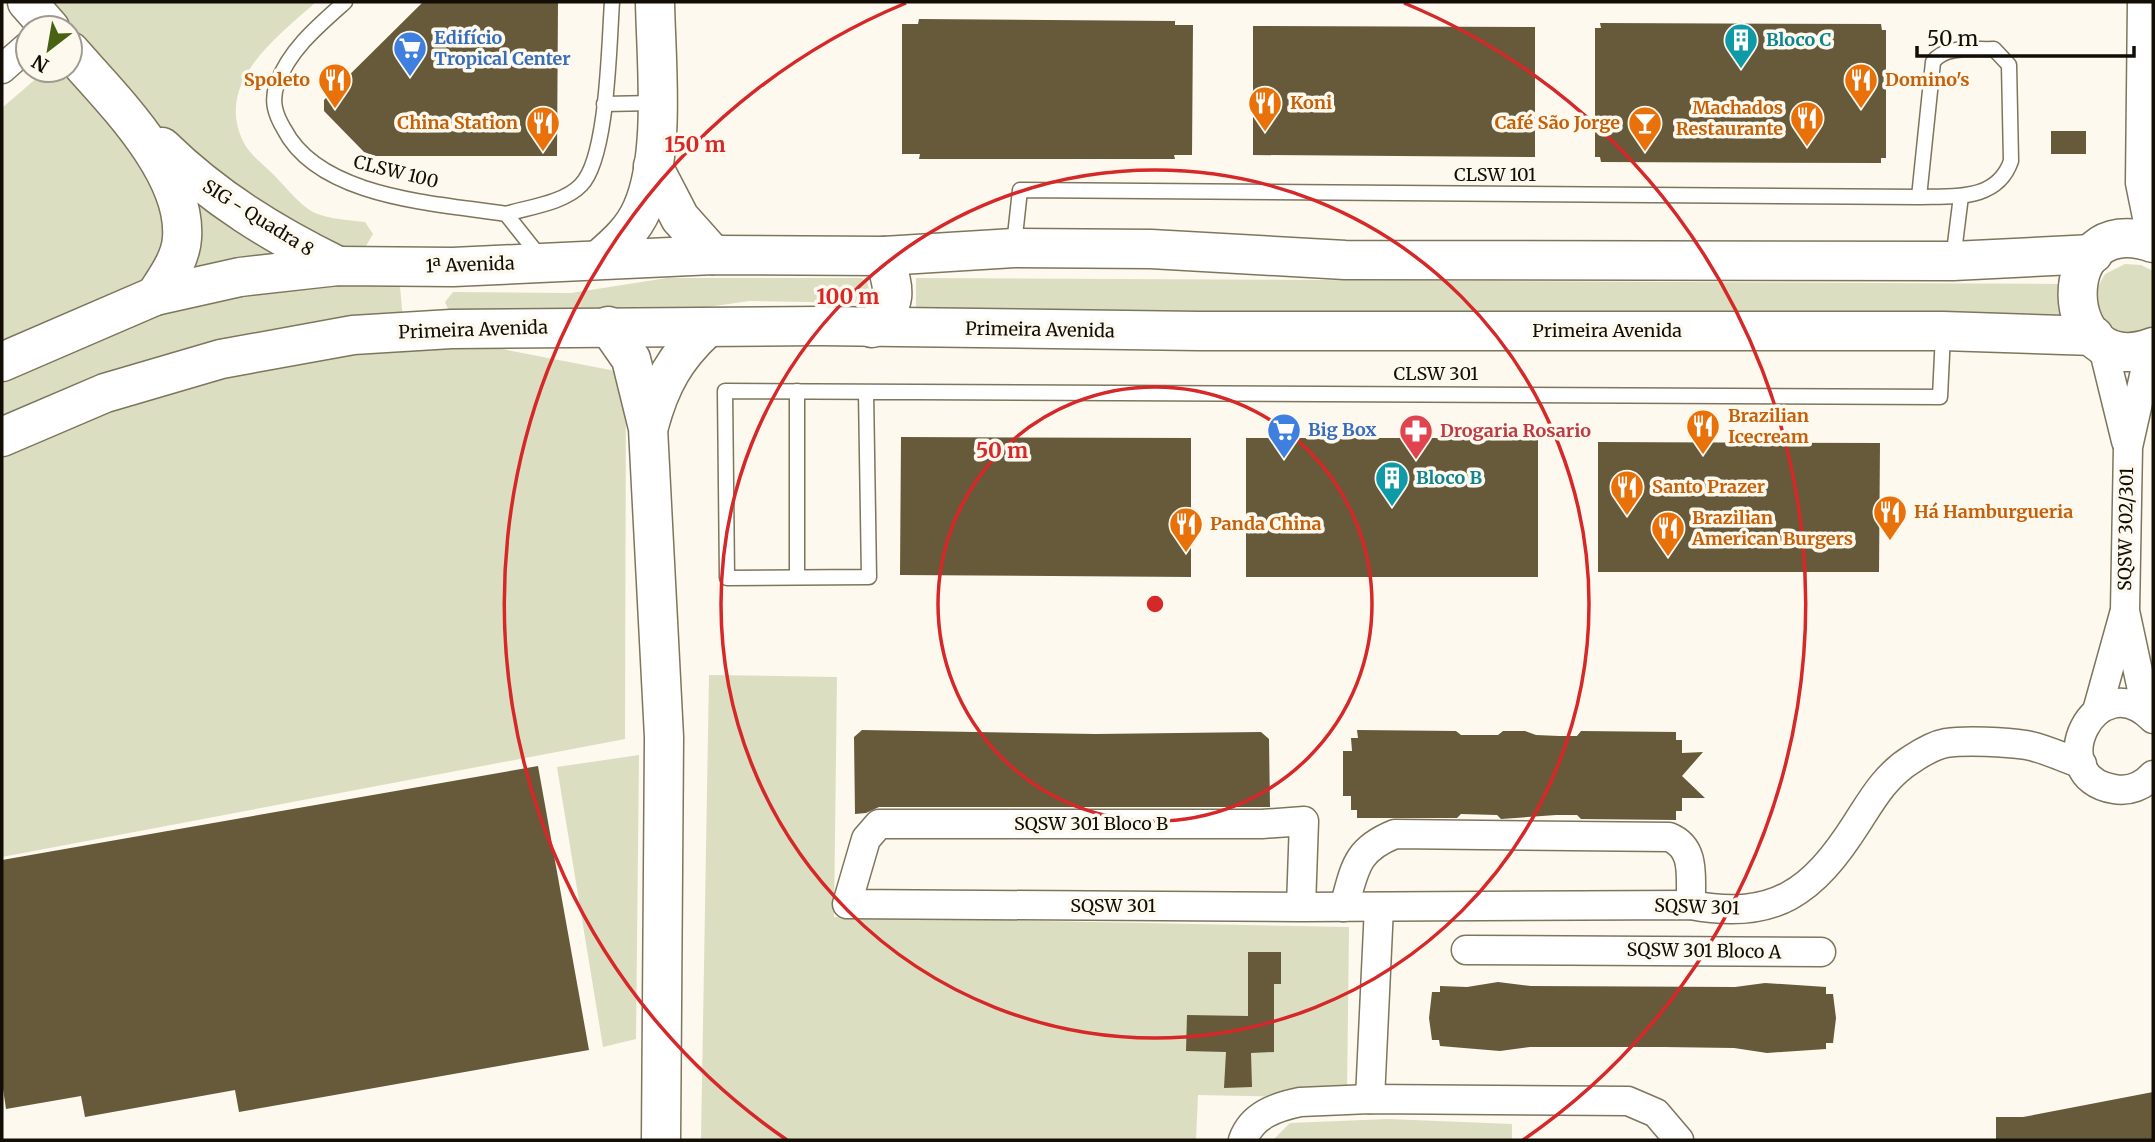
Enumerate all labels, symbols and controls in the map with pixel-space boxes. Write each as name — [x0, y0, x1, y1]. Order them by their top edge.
north arrow — [14, 14, 84, 84]
scale bar — [1917, 14, 2134, 58]
building icon: Bloco C — [1722, 21, 1760, 70]
text: 50 m — [1927, 25, 1978, 52]
place label: Edifício Tropical Center — [434, 26, 571, 70]
place label: Bloco C — [1766, 28, 1832, 51]
supermarket icon: Edifício Tropical Center — [391, 29, 429, 78]
text: N — [28, 49, 53, 78]
restaurant icon: Spoleto — [316, 61, 354, 110]
restaurant icon: Domino's — [1842, 61, 1880, 110]
place label: Spoleto — [244, 68, 310, 91]
place label: Domino's — [1885, 68, 1970, 91]
restaurant icon: Koni — [1246, 84, 1284, 133]
place label: Koni — [1290, 91, 1332, 114]
place label: Machados Restaurante — [1676, 96, 1783, 140]
restaurant icon: Machados Restaurante — [1788, 99, 1826, 148]
restaurant icon: China Station — [524, 104, 562, 153]
bar icon: Café São Jorge — [1626, 104, 1664, 153]
place label: China Station — [397, 111, 518, 134]
place label: Café São Jorge — [1495, 111, 1620, 134]
text: 150 m — [664, 131, 726, 158]
street label: CLSW 100 — [351, 150, 441, 193]
street label: CLSW 101 — [1454, 163, 1536, 186]
street label: SIG - Quadra 8 — [198, 174, 318, 261]
street label: 1ª Avenida — [425, 251, 515, 278]
text: 100 m — [817, 283, 879, 310]
street label: Primeira Avenida — [398, 315, 549, 344]
street label: Primeira Avenida — [965, 317, 1115, 342]
street label: Primeira Avenida — [1532, 319, 1682, 342]
street label: CLSW 301 — [1394, 362, 1478, 385]
place label: Brazilian Icecream — [1728, 404, 1809, 448]
restaurant icon: Brazilian Icecream — [1684, 407, 1722, 456]
supermarket icon: Big Box — [1265, 411, 1303, 460]
pharmacy icon: Drogaria Rosario — [1397, 412, 1435, 461]
place label: Big Box — [1308, 418, 1376, 441]
place label: Drogaria Rosario — [1440, 419, 1591, 442]
text: 50 m — [976, 437, 1028, 464]
building icon: Bloco B — [1373, 459, 1411, 508]
place label: Bloco B — [1416, 466, 1483, 489]
street label: SQSW 302/301 — [2113, 467, 2138, 591]
restaurant icon: Santo Prazer — [1608, 468, 1646, 517]
place label: Santo Prazer — [1652, 475, 1765, 498]
restaurant icon: Há Hamburgueria — [1871, 493, 1909, 542]
place label: Há Hamburgueria — [1914, 500, 2073, 523]
restaurant icon: Panda China — [1167, 505, 1205, 554]
place label: Brazilian American Burgers — [1691, 506, 1853, 550]
restaurant icon: Brazilian American Burgers — [1649, 509, 1687, 558]
place label: Panda China — [1210, 512, 1322, 535]
centre of rings — [1143, 592, 1167, 616]
street label: SQSW 301 Bloco B — [1014, 812, 1168, 835]
street label: SQSW 301 — [1070, 894, 1156, 917]
street label: SQSW 301 — [1654, 894, 1740, 919]
street label: SQSW 301 Bloco A — [1626, 938, 1782, 963]

